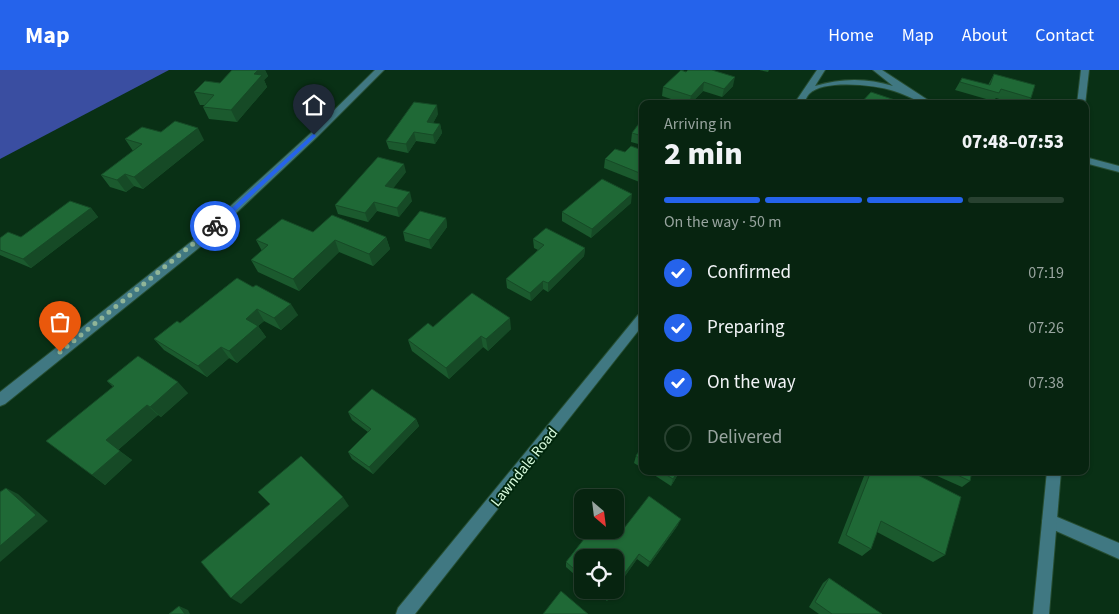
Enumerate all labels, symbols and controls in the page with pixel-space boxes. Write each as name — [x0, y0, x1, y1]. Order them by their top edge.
text: Map — [25, 18, 70, 53]
text: Home — [828, 23, 874, 48]
text: Map — [902, 23, 934, 48]
text: About — [962, 23, 1007, 48]
text: Contact — [1035, 23, 1094, 48]
pin — [293, 84, 335, 135]
icon: home — [300, 91, 328, 119]
text: Arriving in — [664, 113, 732, 135]
text: 07:48–07:53 — [962, 129, 1064, 156]
text: 2 min — [664, 131, 743, 177]
courier — [190, 201, 240, 251]
text: On the way · 50 m — [664, 211, 781, 233]
icon: bike — [201, 212, 229, 240]
icon: check — [664, 259, 692, 287]
text: Confirmed — [707, 259, 791, 286]
text: 07:19 — [1028, 262, 1064, 284]
pin — [39, 301, 81, 352]
icon: bag — [46, 308, 74, 336]
icon: check — [664, 314, 692, 342]
text: Preparing — [707, 314, 785, 341]
text: 07:26 — [1028, 317, 1064, 339]
icon: check — [664, 369, 692, 397]
text: On the way — [707, 369, 796, 396]
text: 07:38 — [1028, 372, 1064, 394]
street label: Lawndale Road — [486, 423, 563, 511]
text: Delivered — [707, 424, 782, 451]
north arrow — [574, 489, 624, 539]
map controls — [574, 489, 624, 599]
button: locate — [574, 549, 624, 599]

